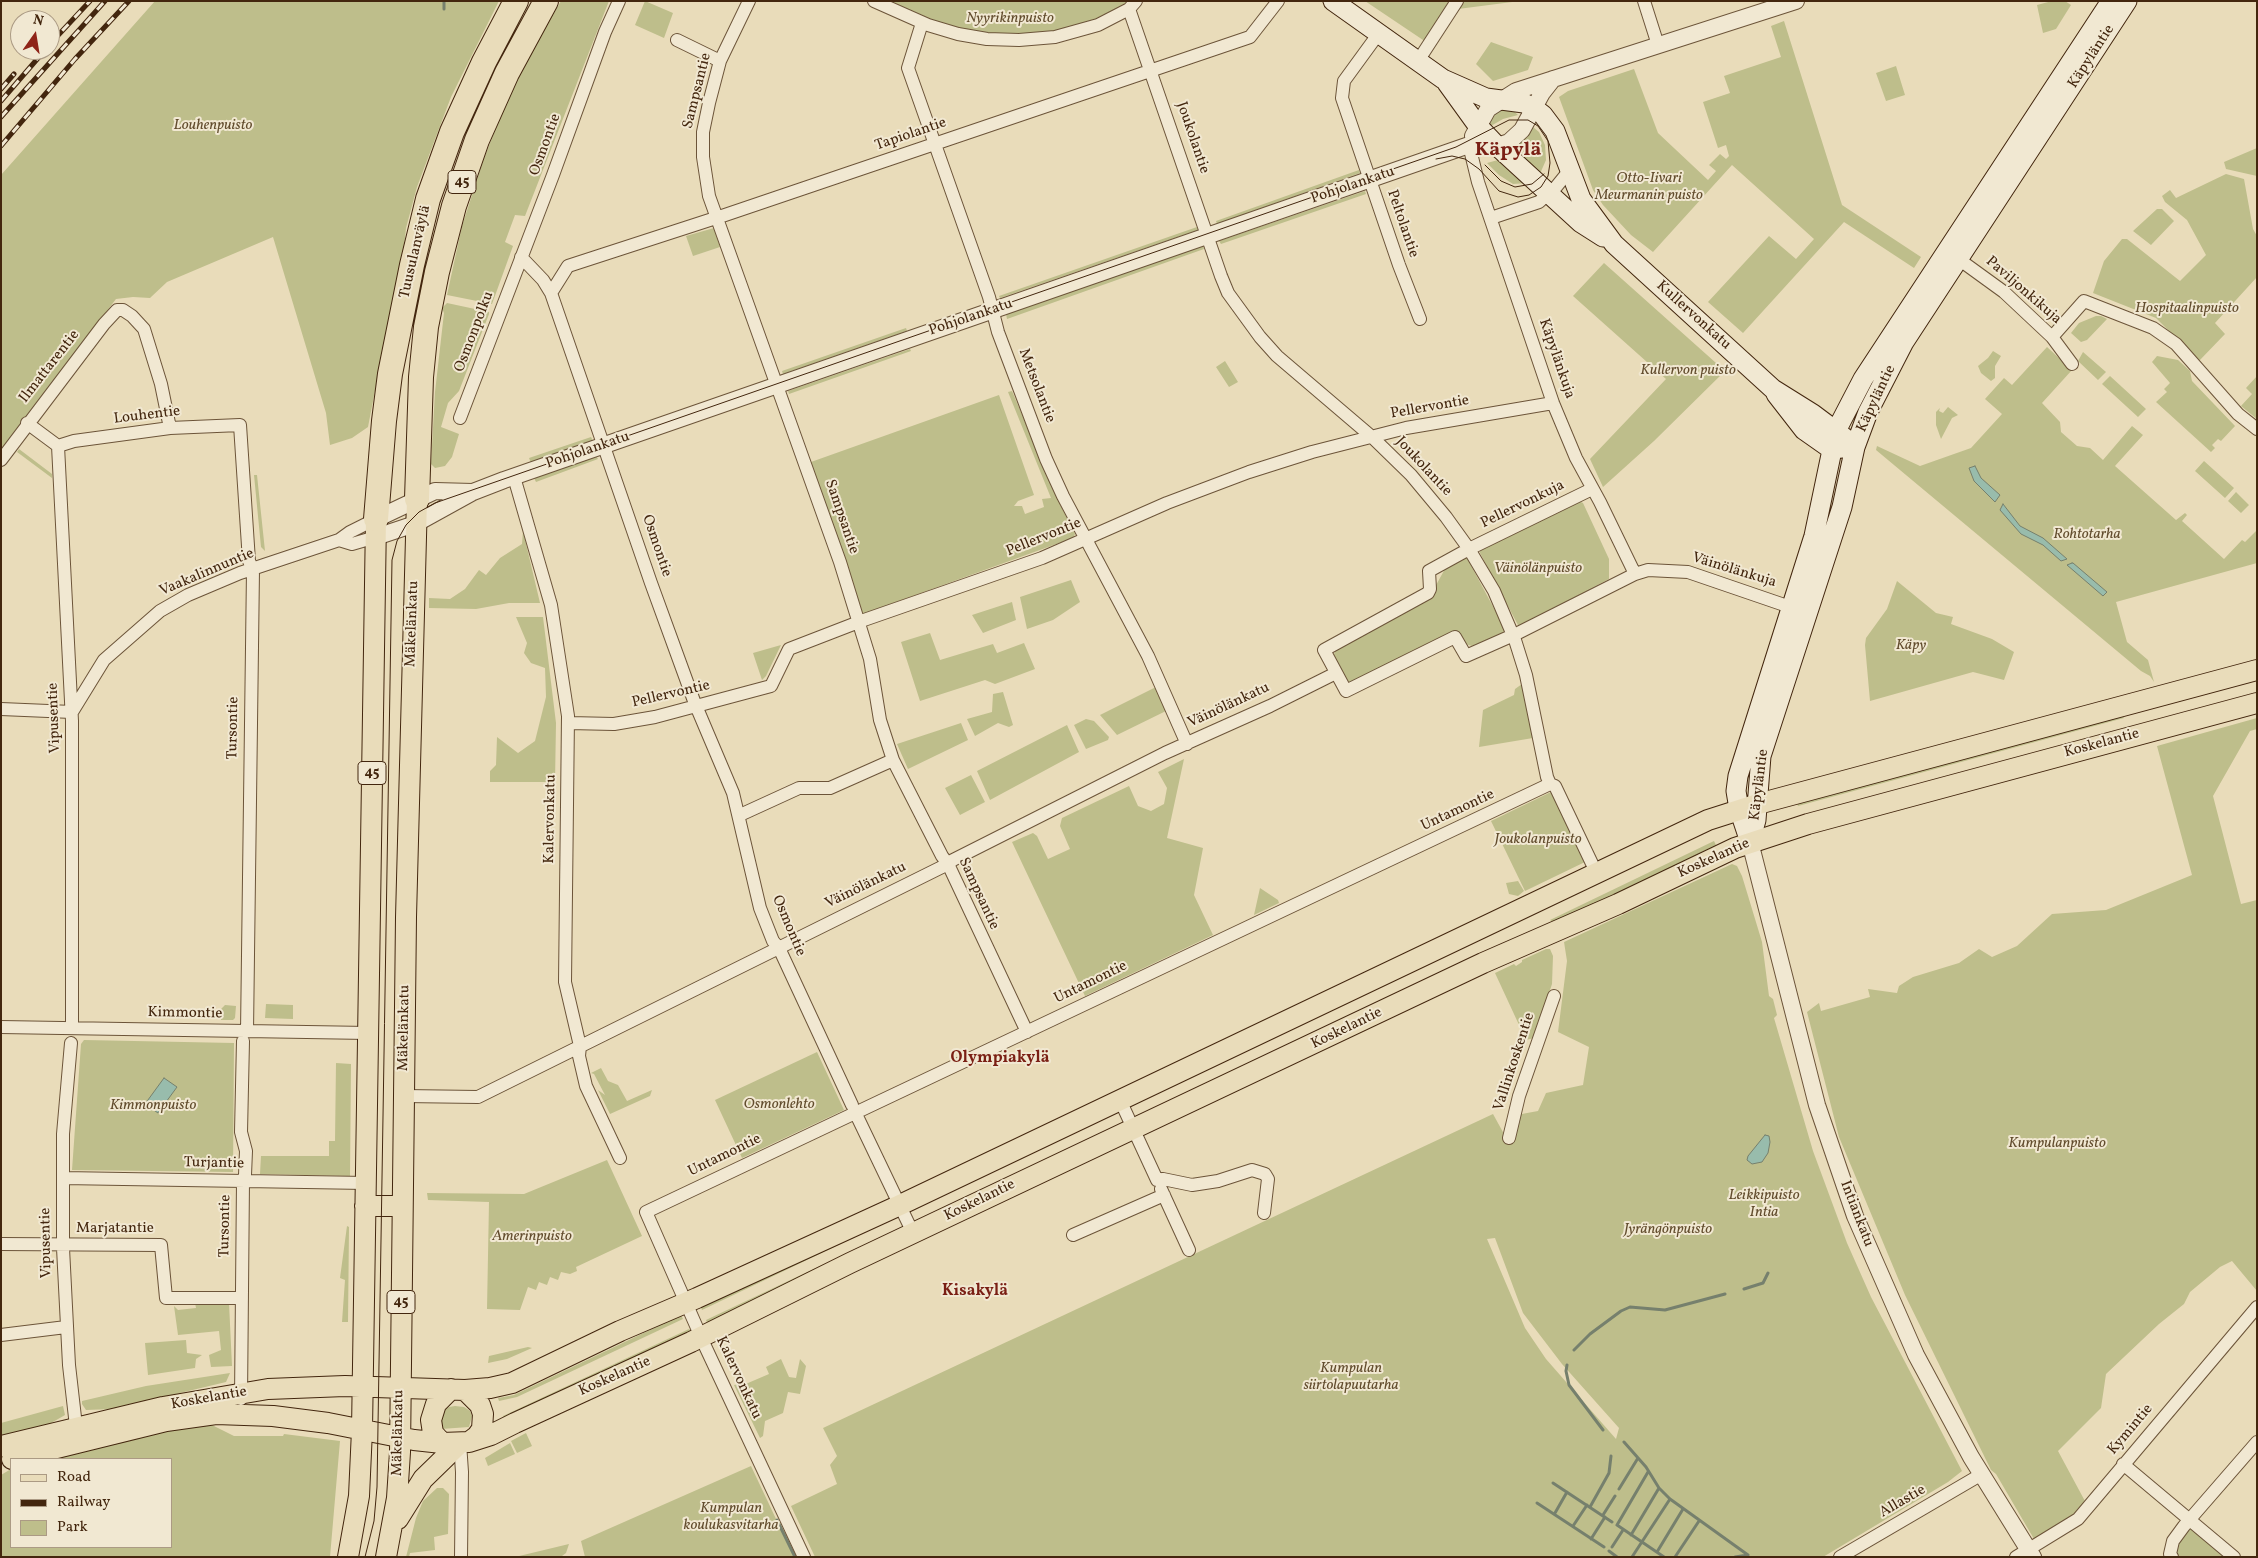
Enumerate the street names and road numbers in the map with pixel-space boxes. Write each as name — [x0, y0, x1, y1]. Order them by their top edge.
street label: Käpyläntie — [2065, 22, 2119, 92]
street label: Sampsantie — [680, 51, 716, 131]
street label: Joukolantie — [1171, 100, 1213, 176]
street label: Osmontie — [527, 112, 565, 178]
street label: Tapiolantie — [873, 114, 949, 156]
street label: Pohjolankatu — [1309, 163, 1397, 209]
road number: 45 — [448, 170, 476, 193]
street label: Peltolantie — [1382, 188, 1422, 260]
street label: Tuusulanväylä — [397, 204, 435, 300]
street label: Paviljonkikuja — [1981, 253, 2065, 329]
street label: Kullervonkatu — [1652, 278, 1734, 354]
street label: Osmonpolku — [451, 289, 499, 375]
street label: Pohjolankatu — [927, 295, 1015, 341]
street label: Käpylänkuja — [1534, 317, 1578, 401]
street label: Ilmattarentie — [16, 327, 84, 407]
street label: Metsolantie — [1014, 346, 1058, 426]
street label: Käpyläntie — [1854, 363, 1900, 435]
street label: Pellervontie — [1389, 392, 1471, 424]
street label: Louhentie — [113, 403, 181, 429]
street label: Pohjolankatu — [544, 428, 632, 474]
street label: Joukolantie — [1391, 433, 1455, 501]
street label: Sampsantie — [820, 477, 862, 557]
street label: Pellervonkuja — [1478, 477, 1568, 533]
street label: Osmontie — [637, 513, 675, 579]
street label: Pellervontie — [1004, 515, 1084, 561]
street label: Vaakalinnuntie — [157, 545, 257, 601]
street label: Väinölänkuja — [1690, 550, 1778, 592]
street label: Mäkelänkatu — [402, 580, 424, 668]
street label: Pellervontie — [630, 677, 712, 713]
street label: Väinölänkatu — [1185, 679, 1273, 733]
street label: Vipusentie — [45, 682, 65, 754]
street label: Tursontie — [224, 696, 244, 760]
street label: Koskelantie — [2063, 725, 2141, 763]
street label: Käpyläntie — [1747, 748, 1773, 822]
road number: 45 — [358, 761, 386, 784]
street label: Kalervonkatu — [541, 774, 561, 864]
street label: Untamontie — [1418, 786, 1498, 836]
street label: Koskelantie — [1675, 835, 1753, 883]
street label: Sampsantie — [953, 855, 1003, 933]
street label: Väinölänkatu — [822, 859, 910, 913]
street label: Osmontie — [767, 893, 809, 959]
street label: Untamontie — [1052, 958, 1130, 1008]
street label: Mäkelänkatu — [395, 985, 415, 1071]
street label: Kimmontie — [147, 1004, 223, 1024]
street label: Koskelantie — [1309, 1004, 1385, 1054]
street label: Vallinkoskentie — [1491, 1011, 1539, 1113]
street label: Untamontie — [686, 1131, 764, 1181]
street label: Turjantie — [184, 1154, 244, 1174]
street label: Koskelantie — [942, 1176, 1018, 1226]
street label: Intiankatu — [1835, 1178, 1877, 1250]
street label: Tursontie — [216, 1194, 236, 1258]
street label: Vipusentie — [37, 1208, 57, 1278]
street label: Marjatantie — [76, 1220, 154, 1238]
road number: 45 — [387, 1290, 415, 1314]
street label: Kalervonkatu — [711, 1334, 765, 1422]
street label: Koskelantie — [576, 1353, 654, 1401]
street label: Koskelantie — [170, 1383, 248, 1415]
street label: Mäkelänkatu — [389, 1390, 409, 1476]
street label: Kymintie — [2105, 1401, 2157, 1459]
street label: Allastie — [1877, 1482, 1929, 1522]

